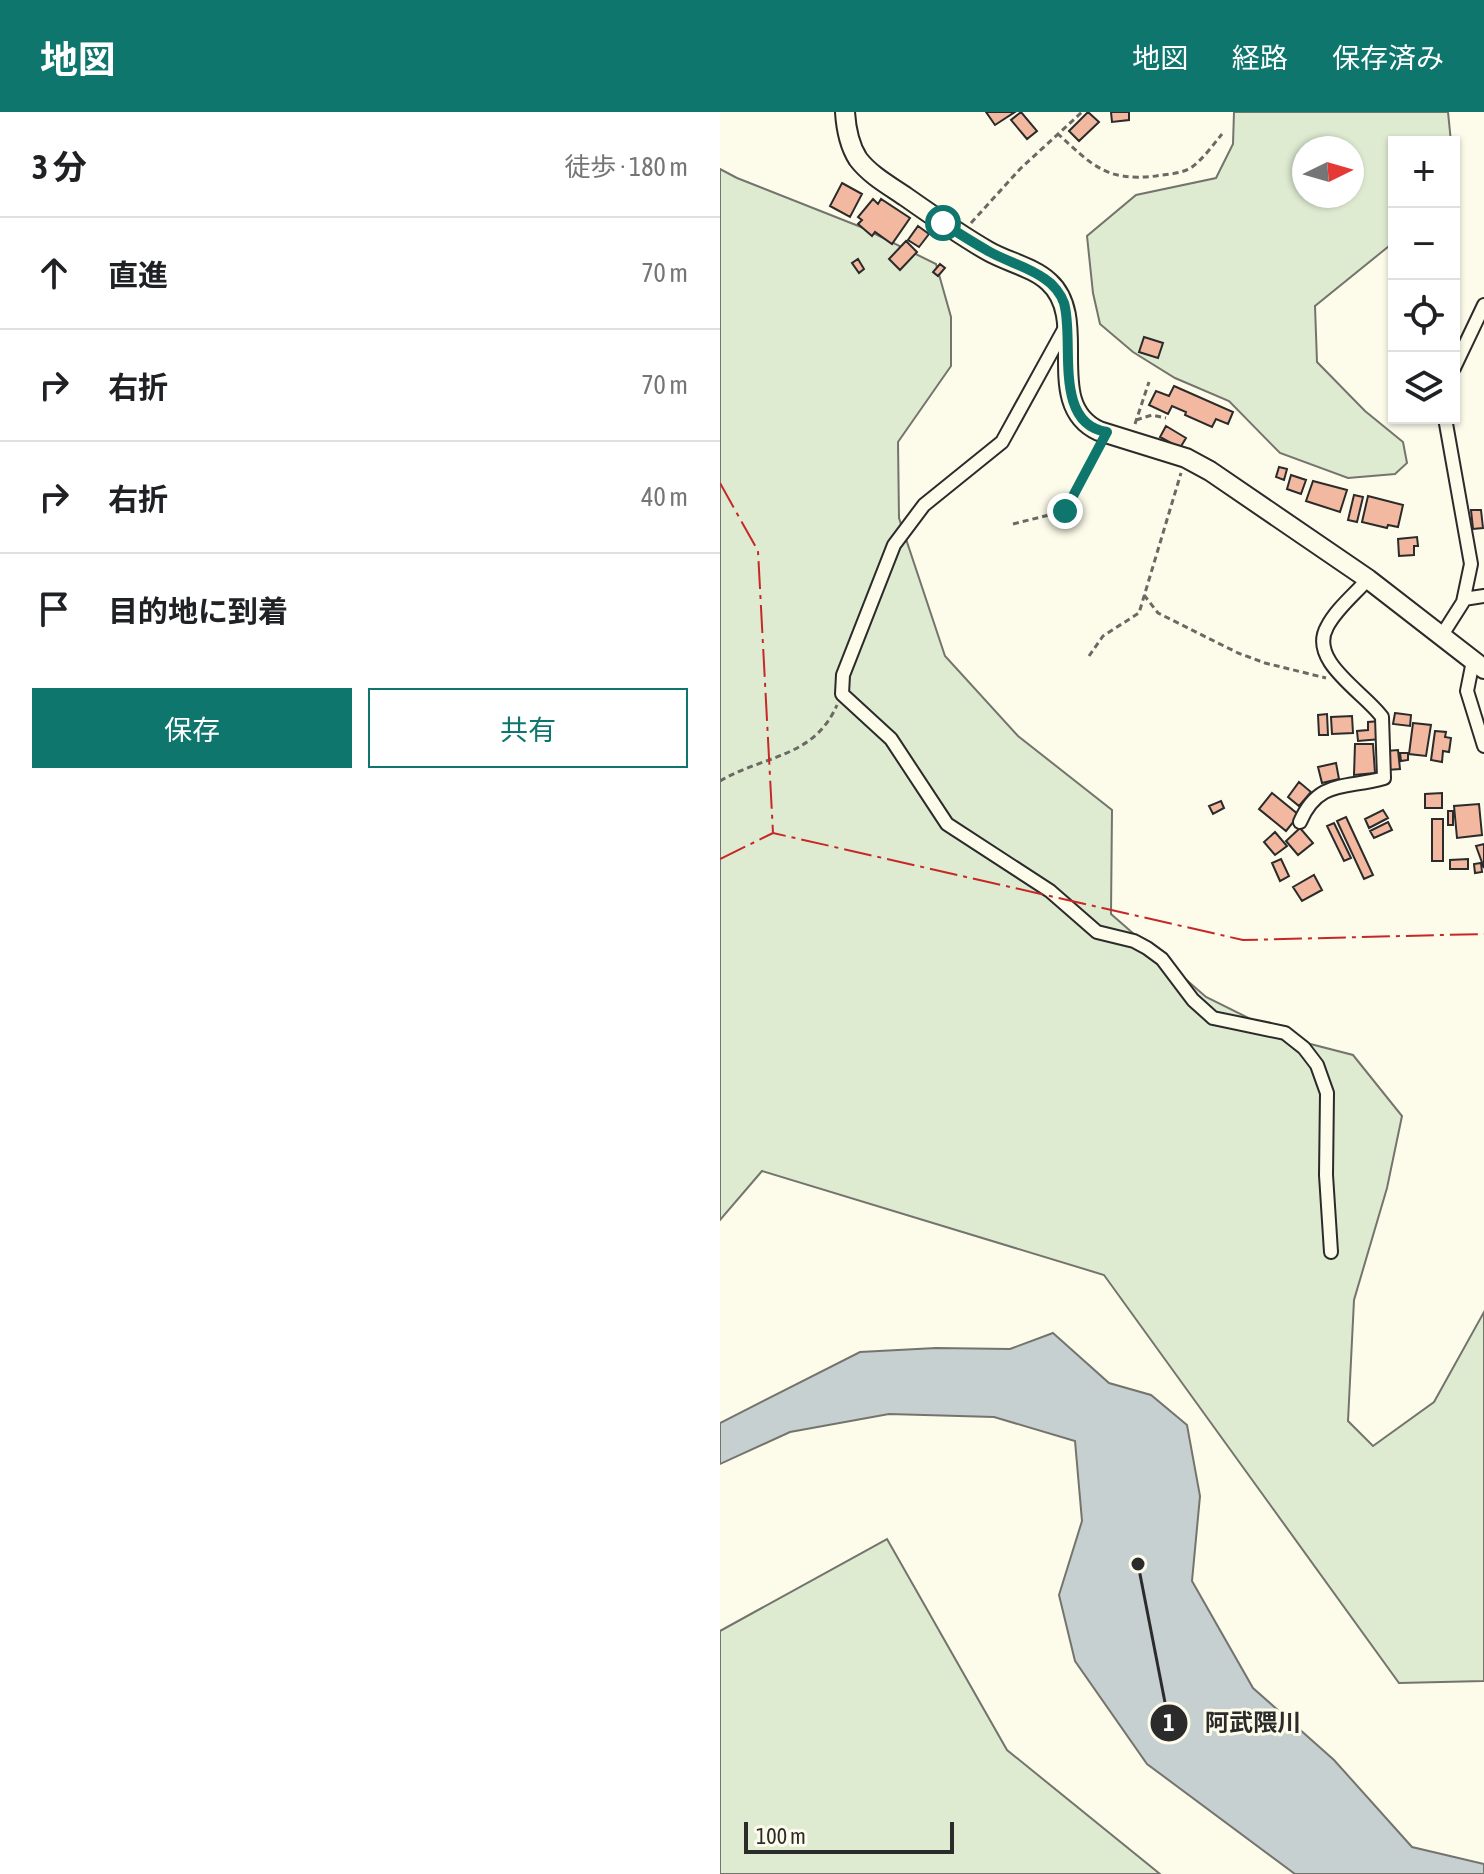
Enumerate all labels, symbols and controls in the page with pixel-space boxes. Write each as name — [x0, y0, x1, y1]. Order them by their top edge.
text: 地図 — [40, 38, 116, 81]
text: 地図 — [1132, 42, 1188, 74]
text: 経路 — [1232, 42, 1288, 74]
text: 保存済み — [1332, 42, 1444, 74]
north arrow — [1292, 136, 1364, 208]
map controls — [1388, 136, 1460, 424]
button: + — [1388, 136, 1460, 208]
text: 3 分 — [32, 147, 87, 186]
text: 徒歩 · 180 m — [564, 152, 688, 182]
route start — [925, 205, 961, 241]
button: − — [1388, 208, 1460, 280]
icon: ahead — [32, 251, 76, 295]
text: 直進 — [108, 258, 168, 292]
text: 70 m — [641, 258, 688, 288]
button: locate — [1388, 280, 1460, 352]
button: layers — [1388, 352, 1460, 424]
icon: right — [32, 363, 76, 407]
text: 右折 — [108, 370, 168, 404]
text: 70 m — [641, 370, 688, 400]
icon: right — [32, 475, 76, 519]
text: 右折 — [108, 482, 168, 516]
text: 40 m — [641, 482, 688, 512]
route end — [1047, 493, 1083, 529]
icon: arrive — [32, 587, 76, 631]
text: 目的地に到着 — [108, 594, 288, 628]
button: 保存 — [32, 688, 352, 768]
button: 共有 — [368, 688, 688, 768]
callout: 阿武隈川 — [1149, 1699, 1317, 1747]
text: 1 — [1163, 1709, 1175, 1736]
text: 阿武隈川 — [1205, 1709, 1301, 1736]
scale bar — [744, 1818, 954, 1854]
text: 100 m — [756, 1823, 806, 1849]

